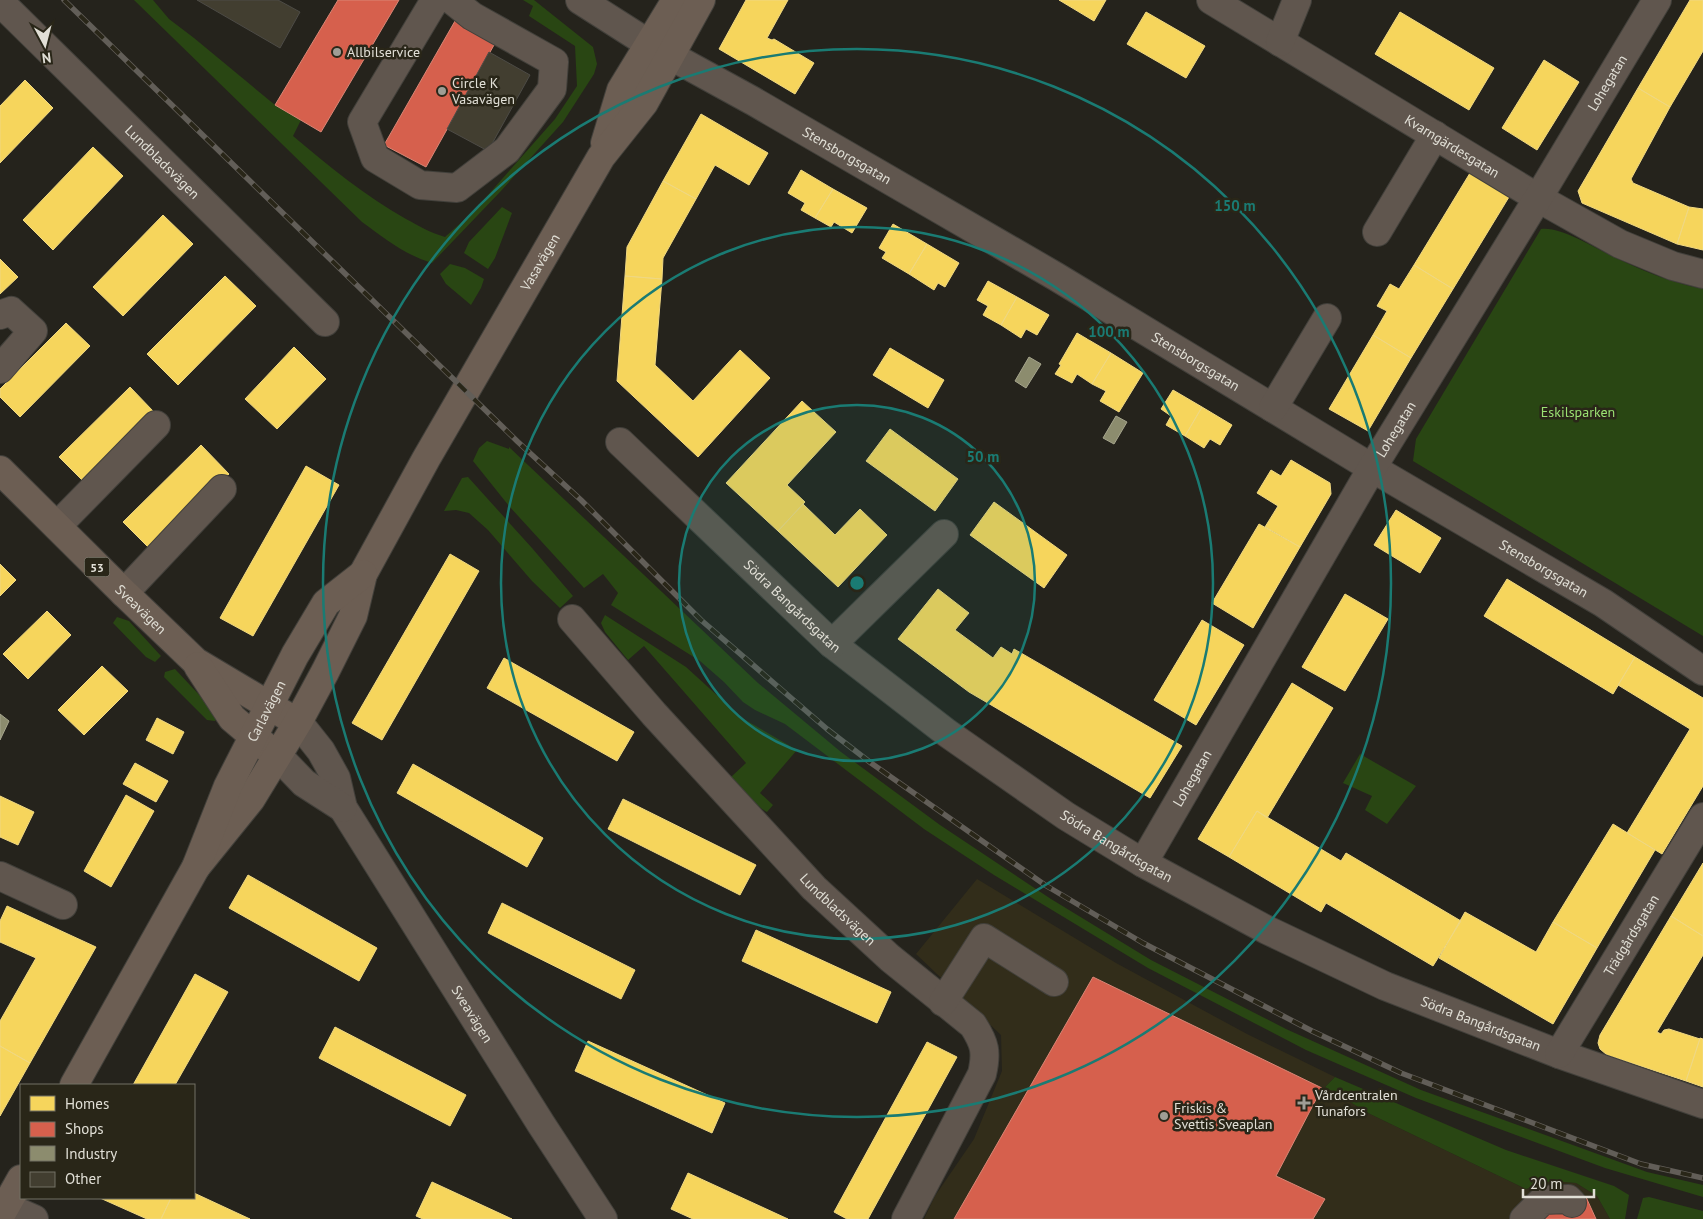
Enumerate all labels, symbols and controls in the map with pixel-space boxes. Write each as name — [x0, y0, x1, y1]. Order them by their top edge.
north arrow — [20, 20, 70, 70]
place label: Allbilservice — [347, 43, 420, 61]
marker: Allbilservice — [331, 46, 343, 58]
text: N — [41, 48, 52, 67]
street label: Lohegatan — [1583, 51, 1631, 114]
place label: Circle K Vasavägen — [451, 74, 515, 108]
marker: Circle K Vasavägen — [436, 85, 448, 97]
street label: Kvarngärdesgatan — [1402, 110, 1503, 182]
street label: Lundbladsvägen — [121, 121, 204, 203]
street label: Stensborgsgatan — [799, 123, 895, 188]
text: 150 m — [1214, 196, 1256, 215]
street label: Vasavägen — [516, 230, 564, 295]
text: 100 m — [1088, 322, 1130, 341]
street label: Stensborgsgatan — [1148, 328, 1243, 395]
street label: Lohegatan — [1372, 398, 1420, 461]
park label: Eskilsparken — [1541, 403, 1615, 421]
text: 50 m — [967, 447, 999, 466]
street label: Stensborgsgatan — [1496, 535, 1591, 601]
street label: Södra Bangårdsgatan — [740, 556, 845, 657]
road number: 53 — [84, 558, 110, 576]
centre of rings — [848, 574, 866, 592]
street label: Sveavägen — [111, 580, 170, 638]
street label: Carlavägen — [243, 677, 289, 745]
street label: Lohegatan — [1169, 747, 1216, 810]
street label: Södra Bangårdsgatan — [1057, 806, 1176, 886]
street label: Lundbladsvägen — [796, 870, 880, 950]
street label: Trädgårdsgatan — [1600, 891, 1663, 979]
street label: Sveavägen — [448, 982, 497, 1046]
street label: Södra Bangårdsgatan — [1418, 992, 1543, 1055]
legend — [20, 1084, 195, 1199]
place label: Vårdcentralen Tunafors — [1314, 1086, 1398, 1120]
text: Homes — [65, 1094, 109, 1113]
marker: Vårdcentralen Tunafors — [1297, 1096, 1311, 1110]
place label: Friskis & Svettis Sveaplan — [1174, 1099, 1272, 1133]
marker: Friskis & Svettis Sveaplan — [1158, 1110, 1170, 1122]
text: Shops — [65, 1119, 104, 1138]
text: Industry — [65, 1144, 117, 1163]
scale bar — [1523, 1166, 1594, 1198]
text: Other — [65, 1169, 101, 1188]
text: 20 m — [1530, 1174, 1563, 1193]

